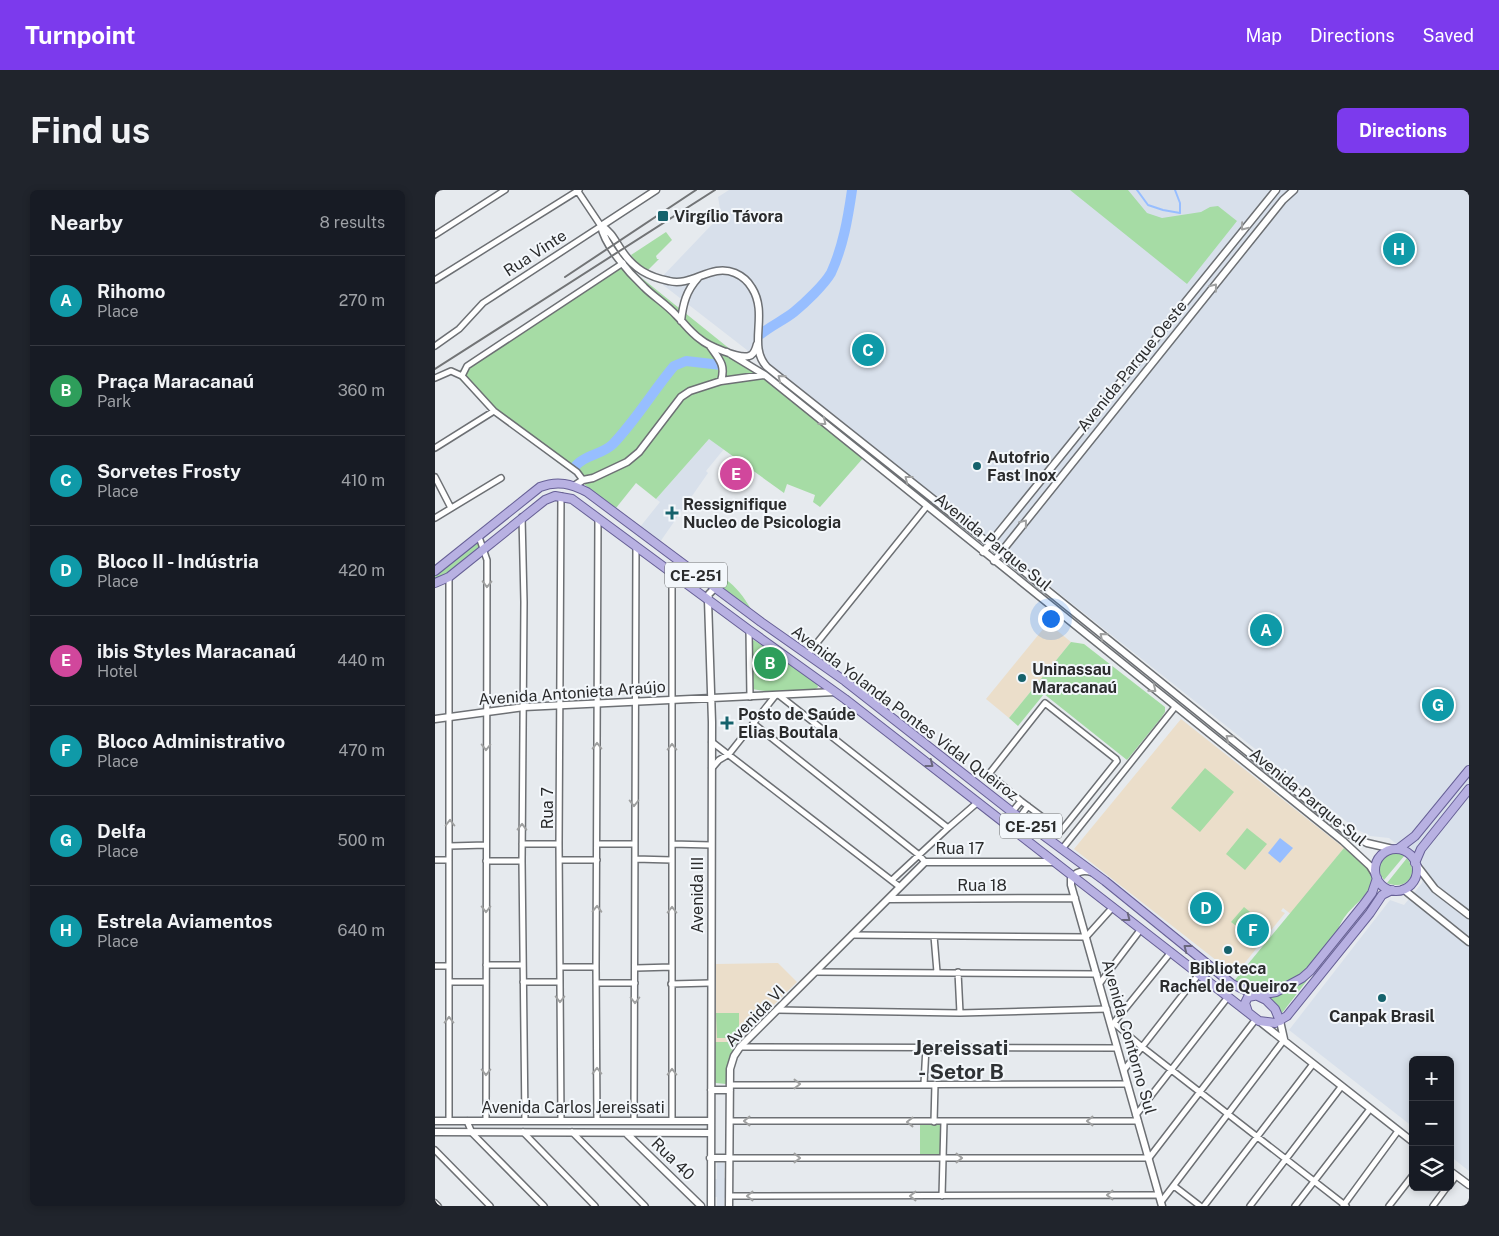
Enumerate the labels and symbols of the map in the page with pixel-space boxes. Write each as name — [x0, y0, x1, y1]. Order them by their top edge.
place label: Virgílio Távora — [674, 207, 783, 226]
marker: Virgílio Távora — [656, 209, 670, 223]
one-way arrow — [1241, 222, 1250, 231]
street label: Rua Vinte — [500, 226, 570, 280]
pin: H — [1383, 230, 1415, 268]
one-way arrow — [1208, 284, 1216, 293]
street label: Avenida Parque Oeste — [1073, 297, 1191, 435]
pin: C — [852, 331, 884, 369]
one-way arrow — [778, 375, 787, 383]
one-way arrow — [817, 417, 826, 426]
place label: Autofrio Fast Inox — [987, 448, 1057, 485]
pin: E — [720, 455, 752, 493]
marker: Autofrio Fast Inox — [971, 460, 983, 472]
one-way arrow — [905, 477, 914, 485]
street label: Avenida Parque Sul — [931, 489, 1055, 595]
place label: Ressignifique Nucleo de Psicologia — [683, 495, 841, 532]
marker: Ressignifique Nucleo de Psicologia — [665, 506, 679, 520]
one-way arrow — [1019, 520, 1027, 529]
road number: CE-251 — [665, 562, 727, 588]
one-way arrow — [482, 581, 492, 589]
your location — [1038, 606, 1064, 632]
pin: A — [1250, 611, 1282, 649]
street label: Avenida Yolanda Pontes Vidal Queiroz — [788, 621, 1022, 805]
one-way arrow — [1099, 632, 1108, 641]
pin: B — [754, 644, 786, 682]
place label: Uninassau Maracanaú — [1032, 660, 1117, 697]
marker: Uninassau Maracanaú — [1016, 672, 1028, 684]
street label: Avenida Antonieta Araújo — [478, 677, 666, 709]
one-way arrow — [1147, 684, 1156, 692]
pin: G — [1422, 686, 1454, 724]
place label: Posto de Saúde Elias Boutala — [738, 705, 856, 742]
marker: Posto de Saúde Elias Boutala — [720, 716, 734, 730]
one-way arrow — [1226, 735, 1235, 743]
one-way arrow — [592, 742, 602, 750]
one-way arrow — [667, 743, 677, 751]
one-way arrow — [481, 744, 491, 751]
street label: Avenida Parque Sul — [1246, 744, 1370, 850]
one-way arrow — [924, 759, 933, 767]
street label: Rua 7 — [538, 787, 557, 829]
one-way arrow — [629, 799, 640, 807]
road number: CE-251 — [1000, 814, 1062, 838]
one-way arrow — [445, 818, 455, 826]
one-way arrow — [517, 823, 528, 831]
street label: Rua 17 — [936, 839, 984, 858]
street label: Avenida III — [688, 857, 707, 933]
street label: Rua 18 — [957, 876, 1007, 895]
pin: D — [1190, 889, 1222, 927]
one-way arrow — [592, 905, 602, 912]
one-way arrow — [481, 906, 491, 914]
one-way arrow — [667, 906, 677, 914]
pin: F — [1237, 911, 1269, 949]
one-way arrow — [1121, 913, 1130, 921]
marker: Biblioteca Rachel de Queiroz — [1222, 944, 1234, 956]
one-way arrow — [1184, 945, 1193, 953]
street label: Avenida Contorno Sul — [1098, 957, 1160, 1117]
place label: Biblioteca Rachel de Queiroz — [1159, 959, 1297, 996]
street label: Avenida VI — [721, 981, 789, 1051]
marker: Canpak Brasil — [1376, 992, 1388, 1004]
one-way arrow — [555, 996, 565, 1003]
one-way arrow — [630, 997, 640, 1005]
place label: Canpak Brasil — [1329, 1007, 1435, 1026]
one-way arrow — [444, 1016, 454, 1024]
district label: Jereissati - Setor B — [914, 1035, 1008, 1084]
one-way arrow — [592, 1067, 602, 1074]
one-way arrow — [481, 1068, 491, 1076]
one-way arrow — [667, 1068, 677, 1076]
one-way arrow — [793, 1079, 801, 1089]
street label: Avenida Carlos Jereissati — [481, 1098, 665, 1117]
one-way arrow — [743, 1116, 750, 1126]
one-way arrow — [1085, 1116, 1093, 1126]
one-way arrow — [905, 1117, 913, 1127]
street label: Rua 40 — [647, 1134, 699, 1184]
one-way arrow — [793, 1153, 801, 1163]
one-way arrow — [956, 1153, 963, 1163]
one-way arrow — [1106, 1190, 1114, 1200]
one-way arrow — [746, 1191, 754, 1201]
one-way arrow — [909, 1191, 916, 1201]

